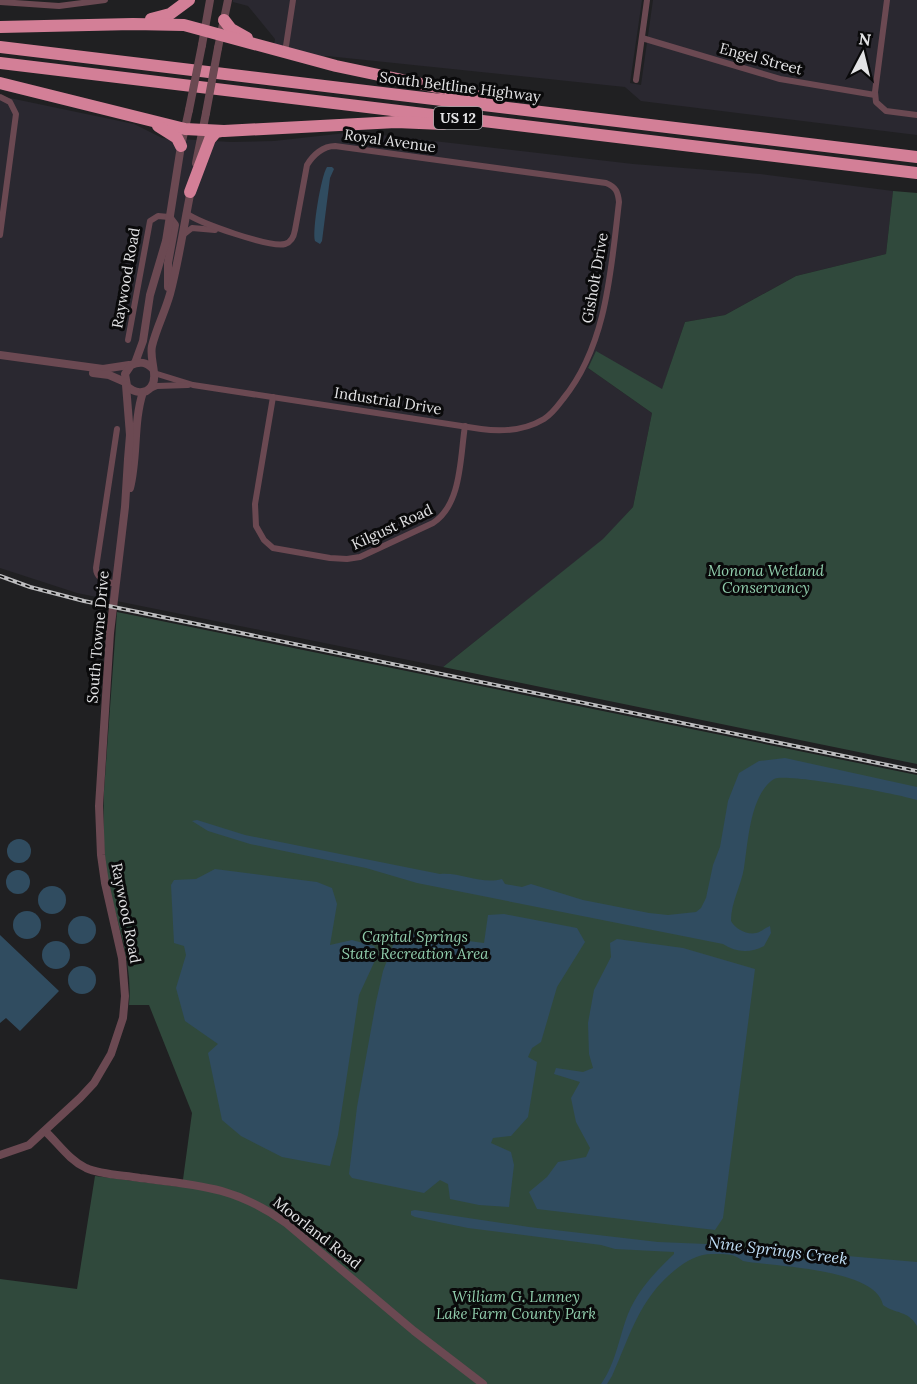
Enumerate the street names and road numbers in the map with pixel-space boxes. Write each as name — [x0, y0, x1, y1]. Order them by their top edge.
street label: Engel Street — [717, 38, 805, 79]
street label: South Beltline Highway — [378, 67, 542, 106]
road number: US 12 — [434, 107, 482, 129]
street label: Royal Avenue — [343, 125, 437, 156]
street label: Raywood Road — [107, 226, 144, 330]
street label: Gisholt Drive — [577, 231, 612, 325]
street label: Industrial Drive — [333, 383, 443, 418]
street label: Kilgust Road — [348, 499, 435, 554]
street label: South Towne Drive — [82, 570, 113, 704]
street label: Raywood Road — [107, 861, 146, 965]
street label: Moorland Road — [270, 1192, 365, 1273]

